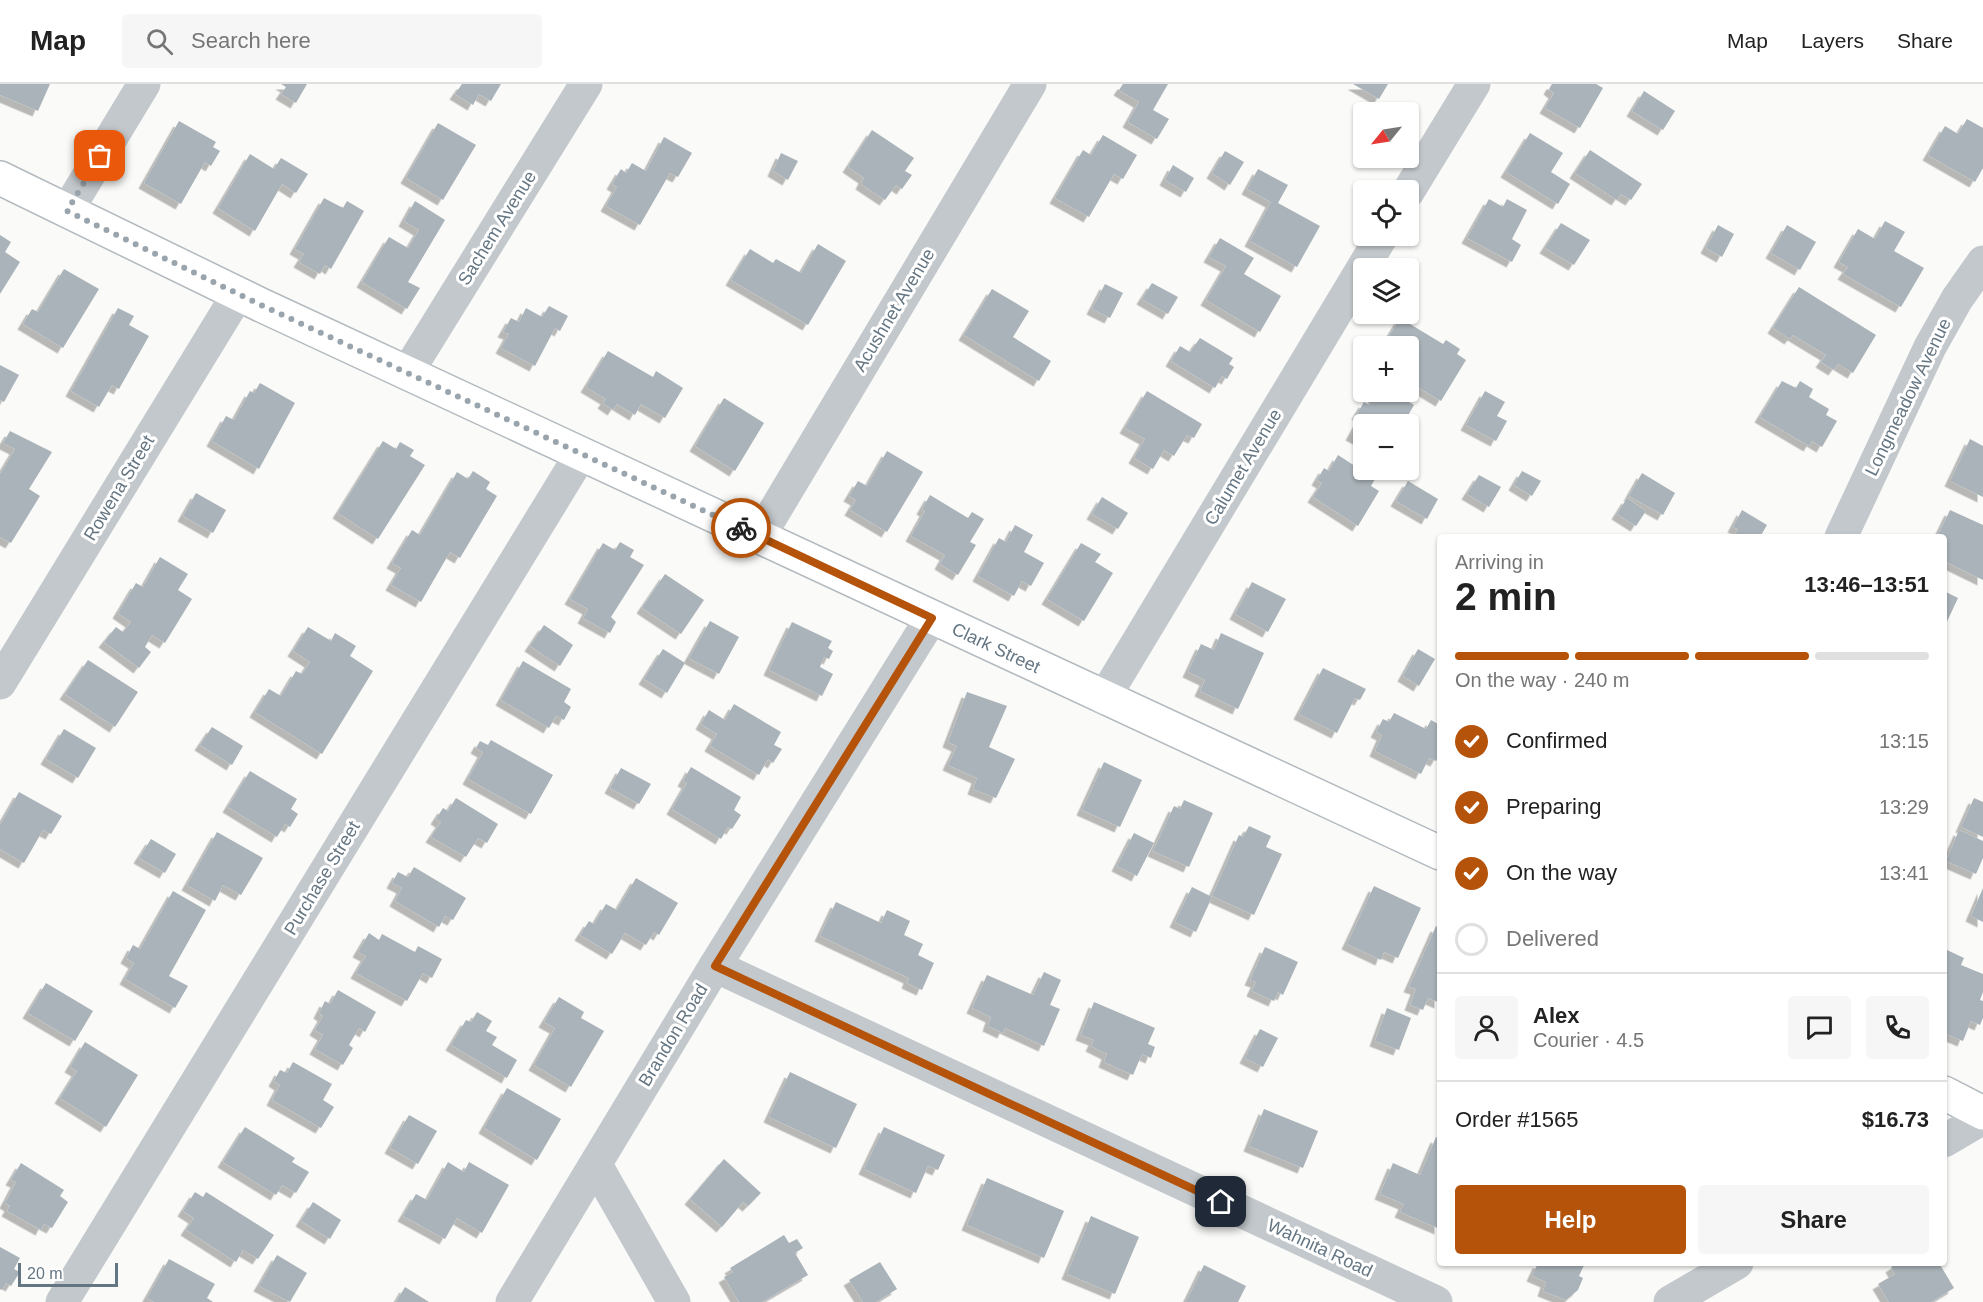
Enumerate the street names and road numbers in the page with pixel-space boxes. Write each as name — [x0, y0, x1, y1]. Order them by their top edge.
street label: Sachem Avenue — [454, 167, 540, 289]
street label: Acushnet Avenue — [849, 245, 939, 375]
street label: Longmeadow Avenue — [1861, 315, 1955, 479]
street label: Calumet Avenue — [1200, 405, 1286, 529]
street label: Rowena Street — [80, 432, 158, 544]
street label: Clark Street — [949, 619, 1043, 677]
street label: Purchase Street — [280, 818, 364, 938]
street label: Brandon Road — [635, 980, 711, 1090]
street label: Wahnita Road — [1264, 1215, 1376, 1281]

